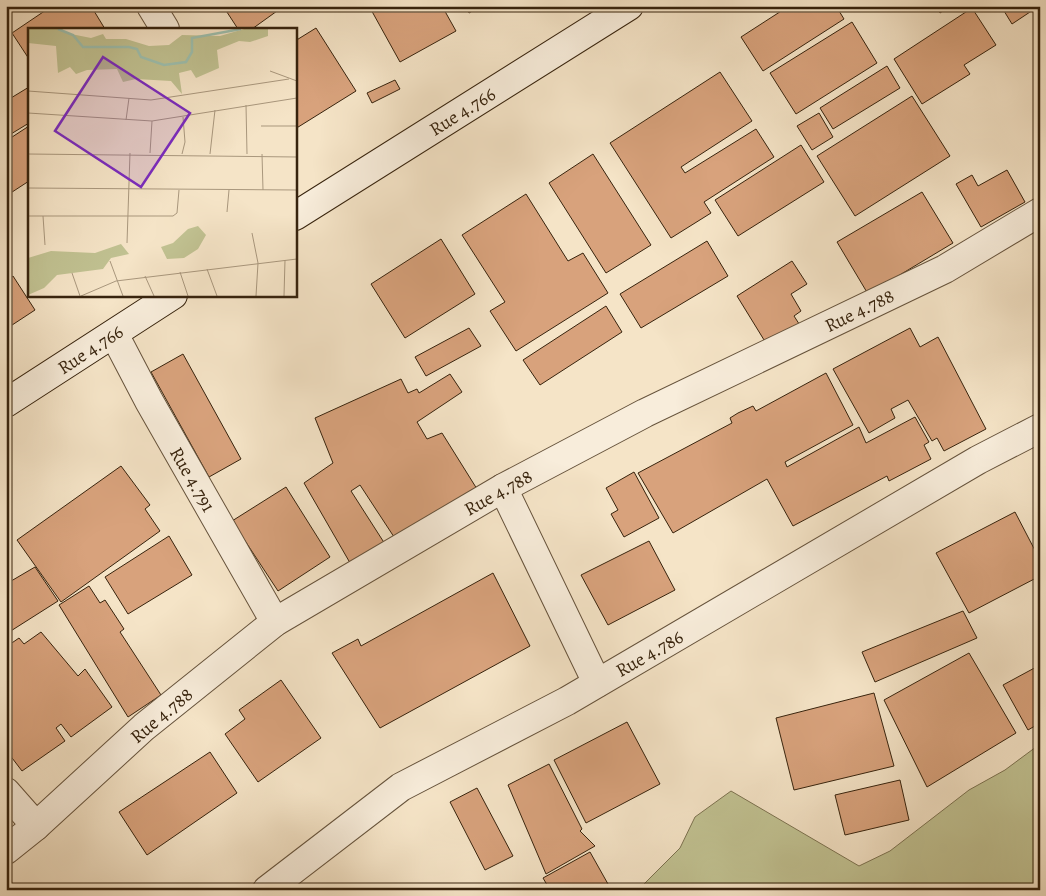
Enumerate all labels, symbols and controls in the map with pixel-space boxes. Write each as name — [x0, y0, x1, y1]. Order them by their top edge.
inset map — [28, 28, 296, 296]
street label: Rue 4.766 — [424, 81, 501, 142]
street label: Rue 4.788 — [820, 283, 899, 339]
street label: Rue 4.766 — [53, 319, 129, 381]
street label: Rue 4.791 — [163, 442, 221, 517]
street label: Rue 4.788 — [460, 463, 537, 522]
street label: Rue 4.786 — [611, 624, 688, 684]
street label: Rue 4.788 — [125, 682, 198, 750]

